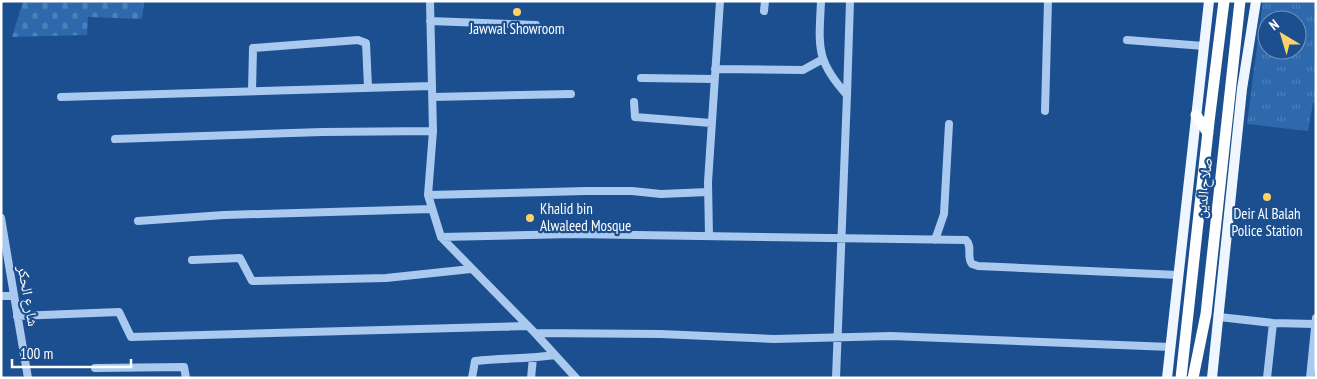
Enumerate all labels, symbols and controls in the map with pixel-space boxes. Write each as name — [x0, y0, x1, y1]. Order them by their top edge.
marker: Jawwal Showroom — [511, 6, 523, 18]
north arrow — [1257, 10, 1307, 60]
text: N — [1265, 15, 1283, 34]
place label: Jawwal Showroom — [468, 19, 565, 38]
street label: صلاح الدين — [1191, 156, 1217, 220]
marker: Deir Al Balah Police Station — [1261, 191, 1273, 203]
place label: Khalid bin Alwaleed Mosque — [540, 199, 631, 235]
place label: Deir Al Balah Police Station — [1231, 204, 1303, 240]
marker: Khalid bin Alwaleed Mosque — [524, 212, 536, 224]
street label: شارع الحكر — [13, 263, 43, 328]
scale bar — [12, 336, 131, 368]
text: 100 m — [20, 344, 53, 363]

